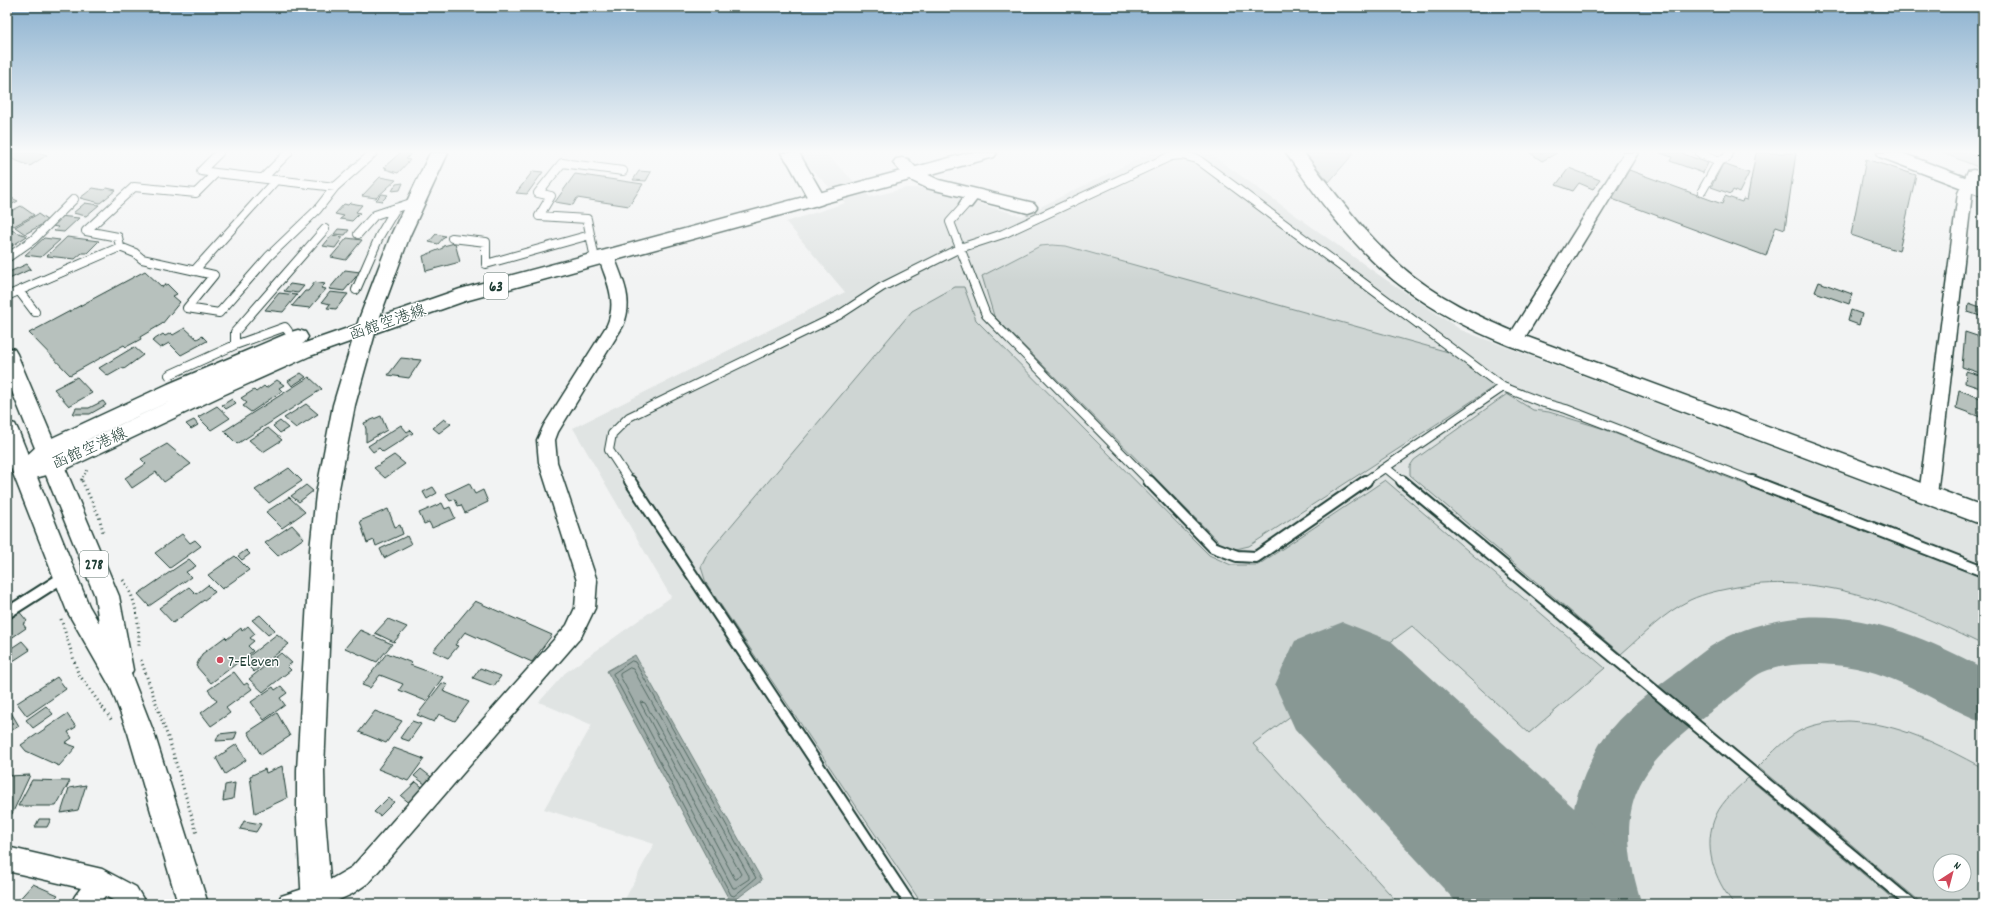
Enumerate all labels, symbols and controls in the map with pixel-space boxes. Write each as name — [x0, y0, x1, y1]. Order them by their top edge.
road number: 63 — [484, 273, 508, 299]
street label: 函館空港線 — [346, 299, 429, 347]
street label: 函館空港線 — [49, 423, 131, 476]
road number: 278 — [80, 551, 108, 577]
place label: 7-Eleven — [228, 651, 279, 674]
marker: 7-Eleven — [215, 655, 225, 665]
north arrow — [1932, 853, 1972, 893]
text: N — [1950, 858, 1964, 875]

